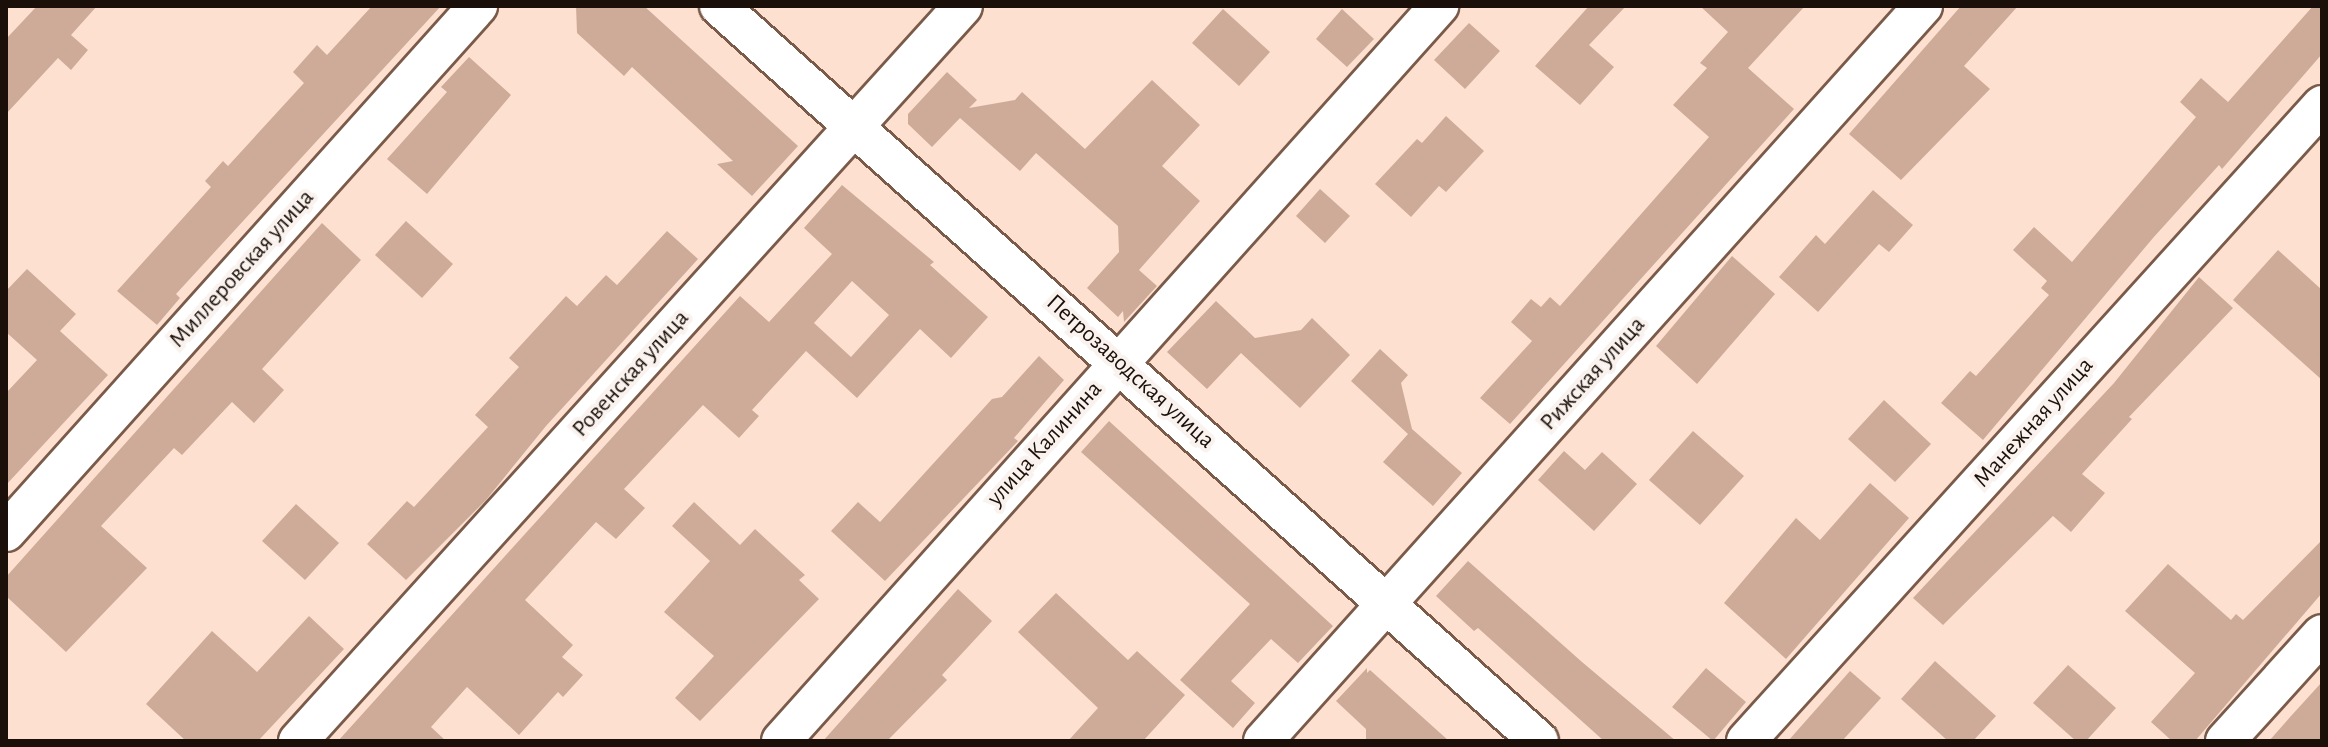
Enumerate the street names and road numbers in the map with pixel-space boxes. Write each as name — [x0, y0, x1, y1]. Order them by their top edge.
street label: Миллеровская улица — [163, 184, 321, 354]
street label: Петрозаводская улица — [1040, 289, 1220, 455]
street label: Ровенская улица — [566, 304, 696, 444]
street label: Рижская улица — [1534, 311, 1652, 437]
street label: Манежная улица — [1968, 352, 2100, 494]
street label: улица Калинина — [981, 376, 1109, 512]

